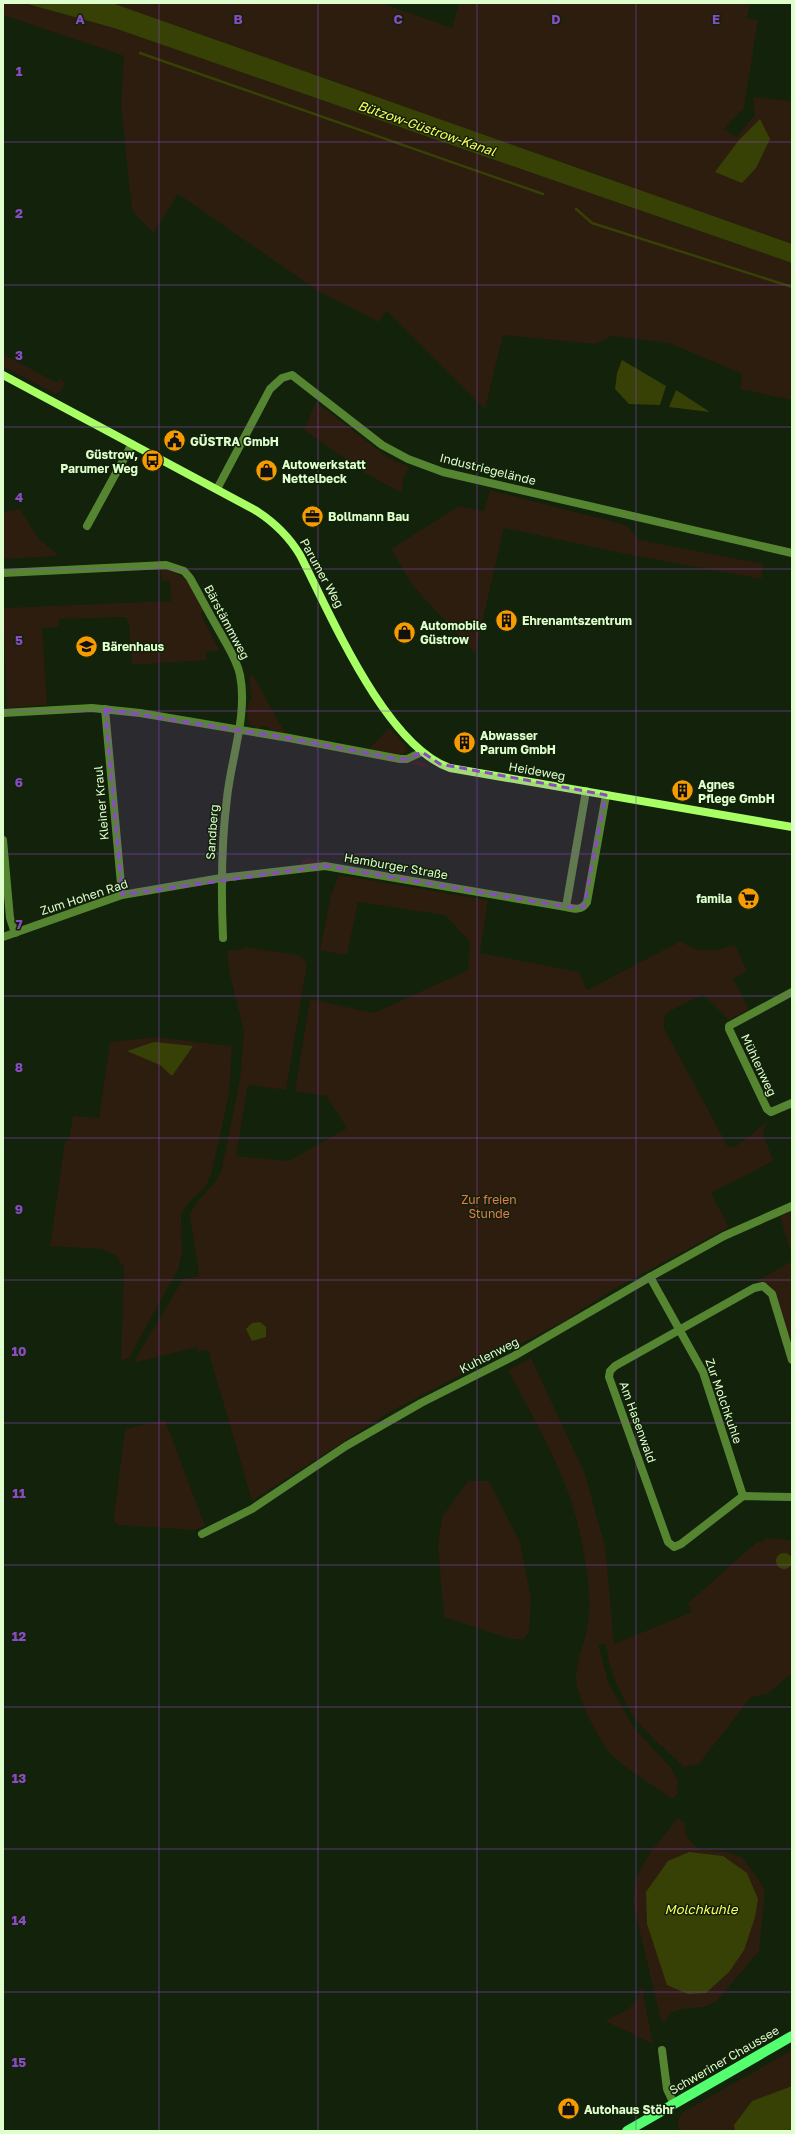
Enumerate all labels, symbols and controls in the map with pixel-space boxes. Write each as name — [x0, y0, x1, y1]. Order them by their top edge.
text: A — [75, 11, 85, 27]
text: B — [233, 11, 243, 27]
text: C — [393, 11, 403, 27]
text: D — [551, 11, 561, 27]
text: E — [712, 11, 720, 27]
text: 1 — [16, 63, 23, 79]
water label: Bützow-Güstrow-Kanal — [356, 97, 499, 159]
text: 2 — [15, 205, 23, 221]
text: 3 — [15, 347, 23, 363]
public building icon: GÜSTRA GmbH — [162, 428, 188, 454]
place label: GÜSTRA GmbH — [190, 434, 279, 449]
place label: Güstrow, Parumer Weg — [60, 447, 138, 476]
bus stop icon: Güstrow, Parumer Weg — [140, 448, 166, 474]
street label: Industriegelände — [438, 450, 538, 488]
place label: Autowerkstatt Nettelbeck — [282, 457, 366, 486]
shop icon: Autowerkstatt Nettelbeck — [253, 458, 279, 484]
text: 4 — [15, 489, 23, 505]
office icon: Bollmann Bau — [299, 503, 325, 529]
place label: Bollmann Bau — [328, 509, 409, 524]
street label: Parumer Weg — [297, 536, 347, 610]
street label: Bärstämmweg — [201, 582, 253, 662]
building icon: Ehrenamtszentrum — [494, 607, 520, 633]
place label: Ehrenamtszentrum — [522, 613, 632, 628]
place label: Automobile Güstrow — [420, 618, 487, 647]
shop icon: Automobile Güstrow — [391, 619, 417, 645]
text: 5 — [15, 632, 23, 648]
school or university icon: Bärenhaus — [74, 633, 100, 659]
place label: Bärenhaus — [102, 639, 165, 654]
place label: Abwasser Parum GmbH — [480, 728, 556, 757]
building icon: Abwasser Parum GmbH — [452, 729, 478, 755]
street label: Heideweg — [507, 759, 567, 783]
street label: Kleiner Kraul — [90, 765, 112, 841]
text: 6 — [15, 774, 23, 790]
place label: Agnes Pflege GmbH — [698, 777, 775, 806]
building icon: Agnes Pflege GmbH — [669, 778, 695, 804]
street label: Sandberg — [203, 804, 221, 860]
street label: Hamburger Straße — [343, 849, 449, 883]
street label: Zum Hohen Rad — [38, 876, 130, 918]
supermarket icon: famila — [735, 885, 761, 911]
place label: famila — [696, 891, 732, 906]
text: 7 — [15, 916, 23, 932]
street label: Mühlenweg — [738, 1032, 780, 1098]
text: 8 — [15, 1059, 23, 1075]
park label: Zur freien Stunde — [461, 1192, 517, 1221]
text: 9 — [15, 1201, 23, 1217]
street label: Kuhlenweg — [457, 1334, 521, 1376]
text: 10 — [11, 1343, 27, 1359]
street label: Zur Molchkuhle — [702, 1356, 746, 1446]
street label: Am Hasenwald — [616, 1379, 660, 1465]
text: 11 — [12, 1485, 26, 1501]
text: 12 — [12, 1628, 26, 1644]
text: 13 — [12, 1770, 26, 1786]
water label: Molchkuhle — [665, 1901, 739, 1917]
text: 14 — [12, 1912, 26, 1928]
street label: Schweriner Chaussee — [666, 2022, 782, 2098]
text: 15 — [12, 2054, 26, 2070]
shop icon: Autohaus Stöhr — [555, 2096, 581, 2122]
place label: Autohaus Stöhr — [584, 2102, 675, 2117]

